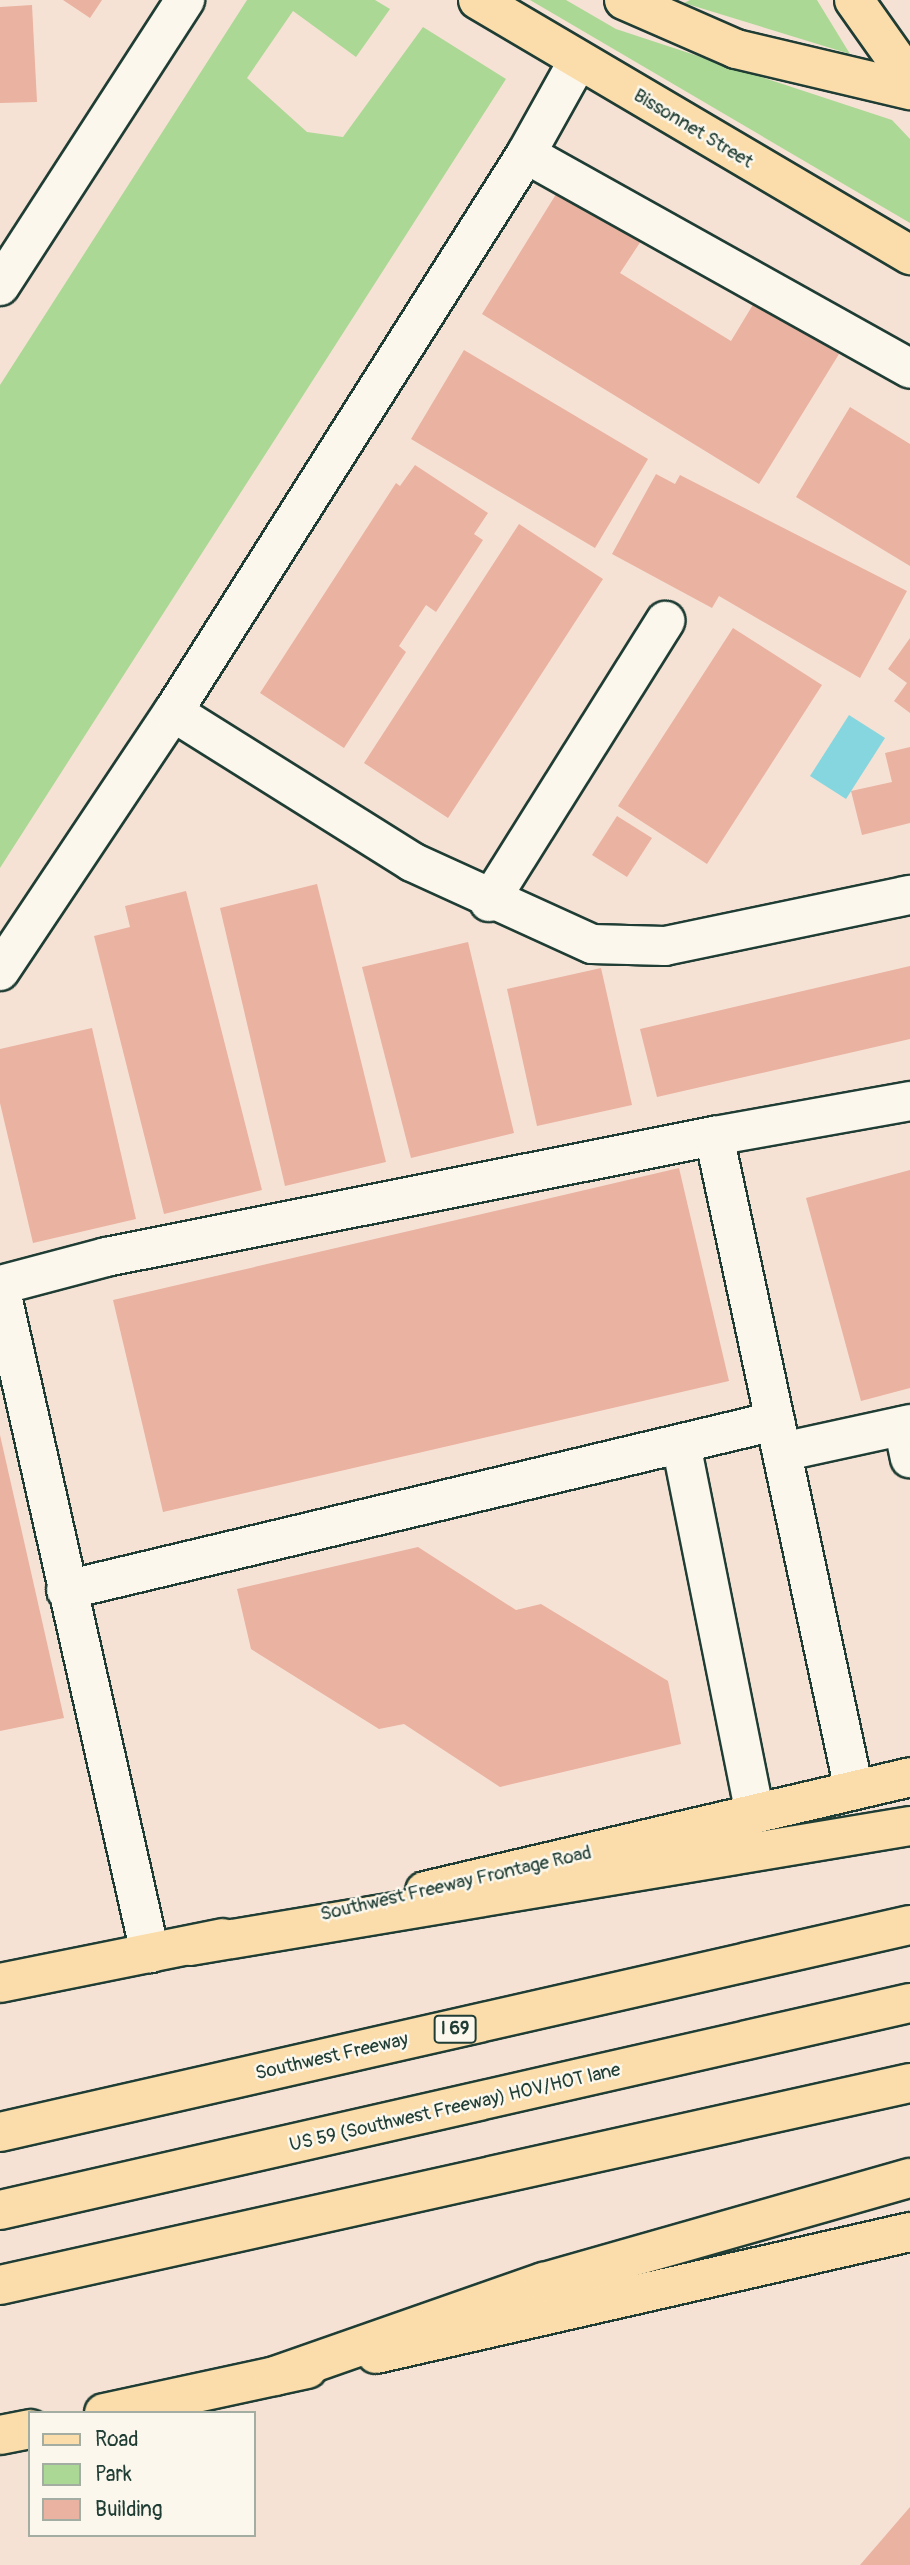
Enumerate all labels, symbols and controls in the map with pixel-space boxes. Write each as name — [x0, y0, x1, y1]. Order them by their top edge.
street label: Bissonnet Street — [629, 84, 757, 174]
street label: Southwest Freeway Frontage Road — [318, 1842, 594, 1926]
road number: I 69 — [432, 2014, 478, 2043]
street label: Southwest Freeway — [253, 2028, 411, 2086]
street label: US 59 (Southwest Freeway) HOV/HOT lane — [287, 2059, 623, 2157]
legend — [28, 2411, 256, 2537]
text: Road — [95, 2426, 139, 2453]
text: Park — [95, 2461, 132, 2488]
text: Building — [95, 2496, 162, 2523]

